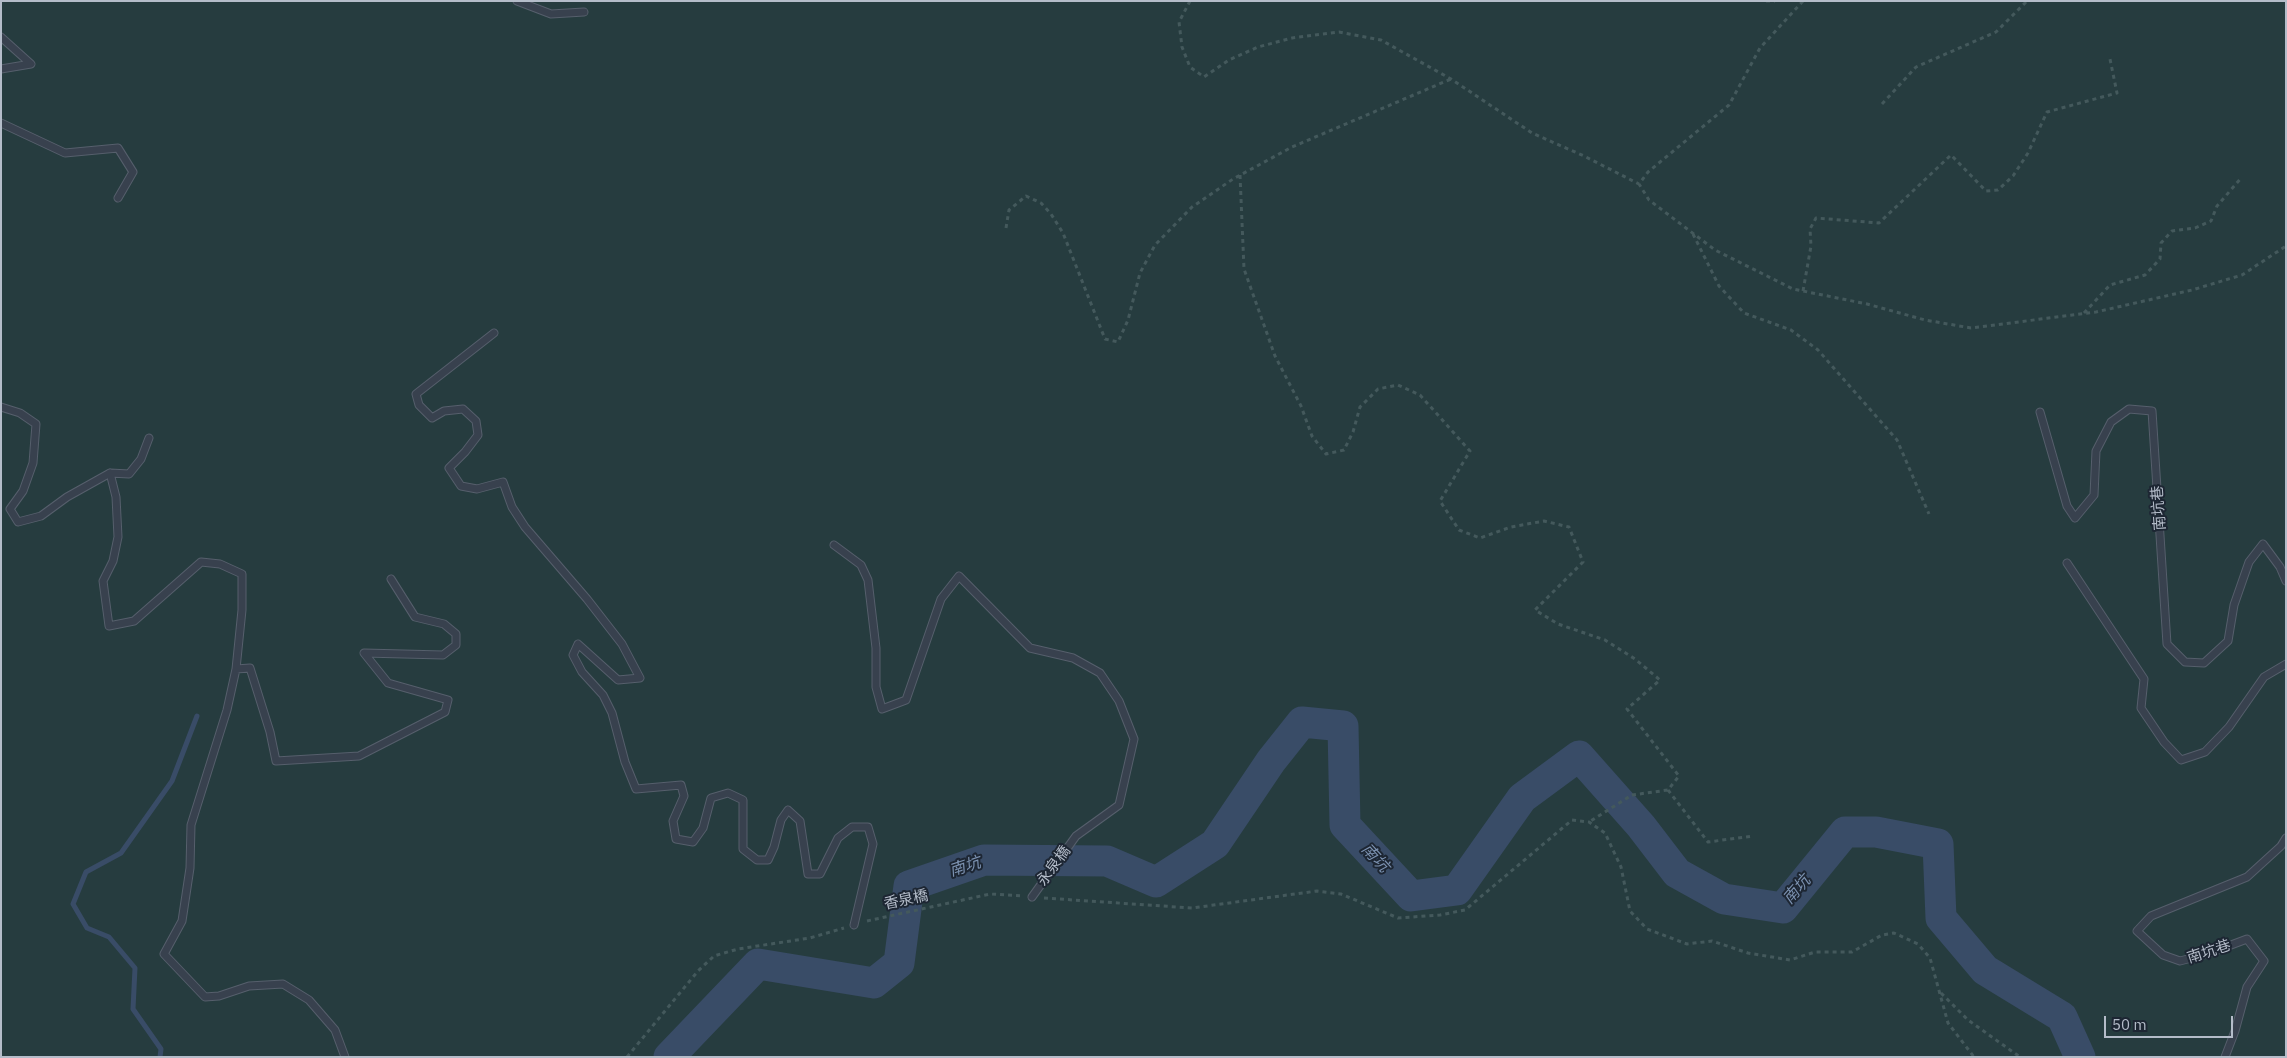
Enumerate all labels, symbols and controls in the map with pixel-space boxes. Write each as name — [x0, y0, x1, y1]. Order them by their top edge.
street label: 南坑巷 — [2148, 485, 2170, 531]
water label: 南坑 — [1357, 840, 1393, 876]
street label: 永泉橋 — [1033, 843, 1075, 889]
water label: 南坑 — [947, 853, 983, 881]
water label: 南坑 — [1779, 872, 1815, 908]
street label: 香泉橋 — [882, 887, 930, 913]
street label: 南坑巷 — [2185, 936, 2233, 968]
scale bar — [2107, 1006, 2236, 1038]
text: 50 m — [2112, 1015, 2147, 1034]

